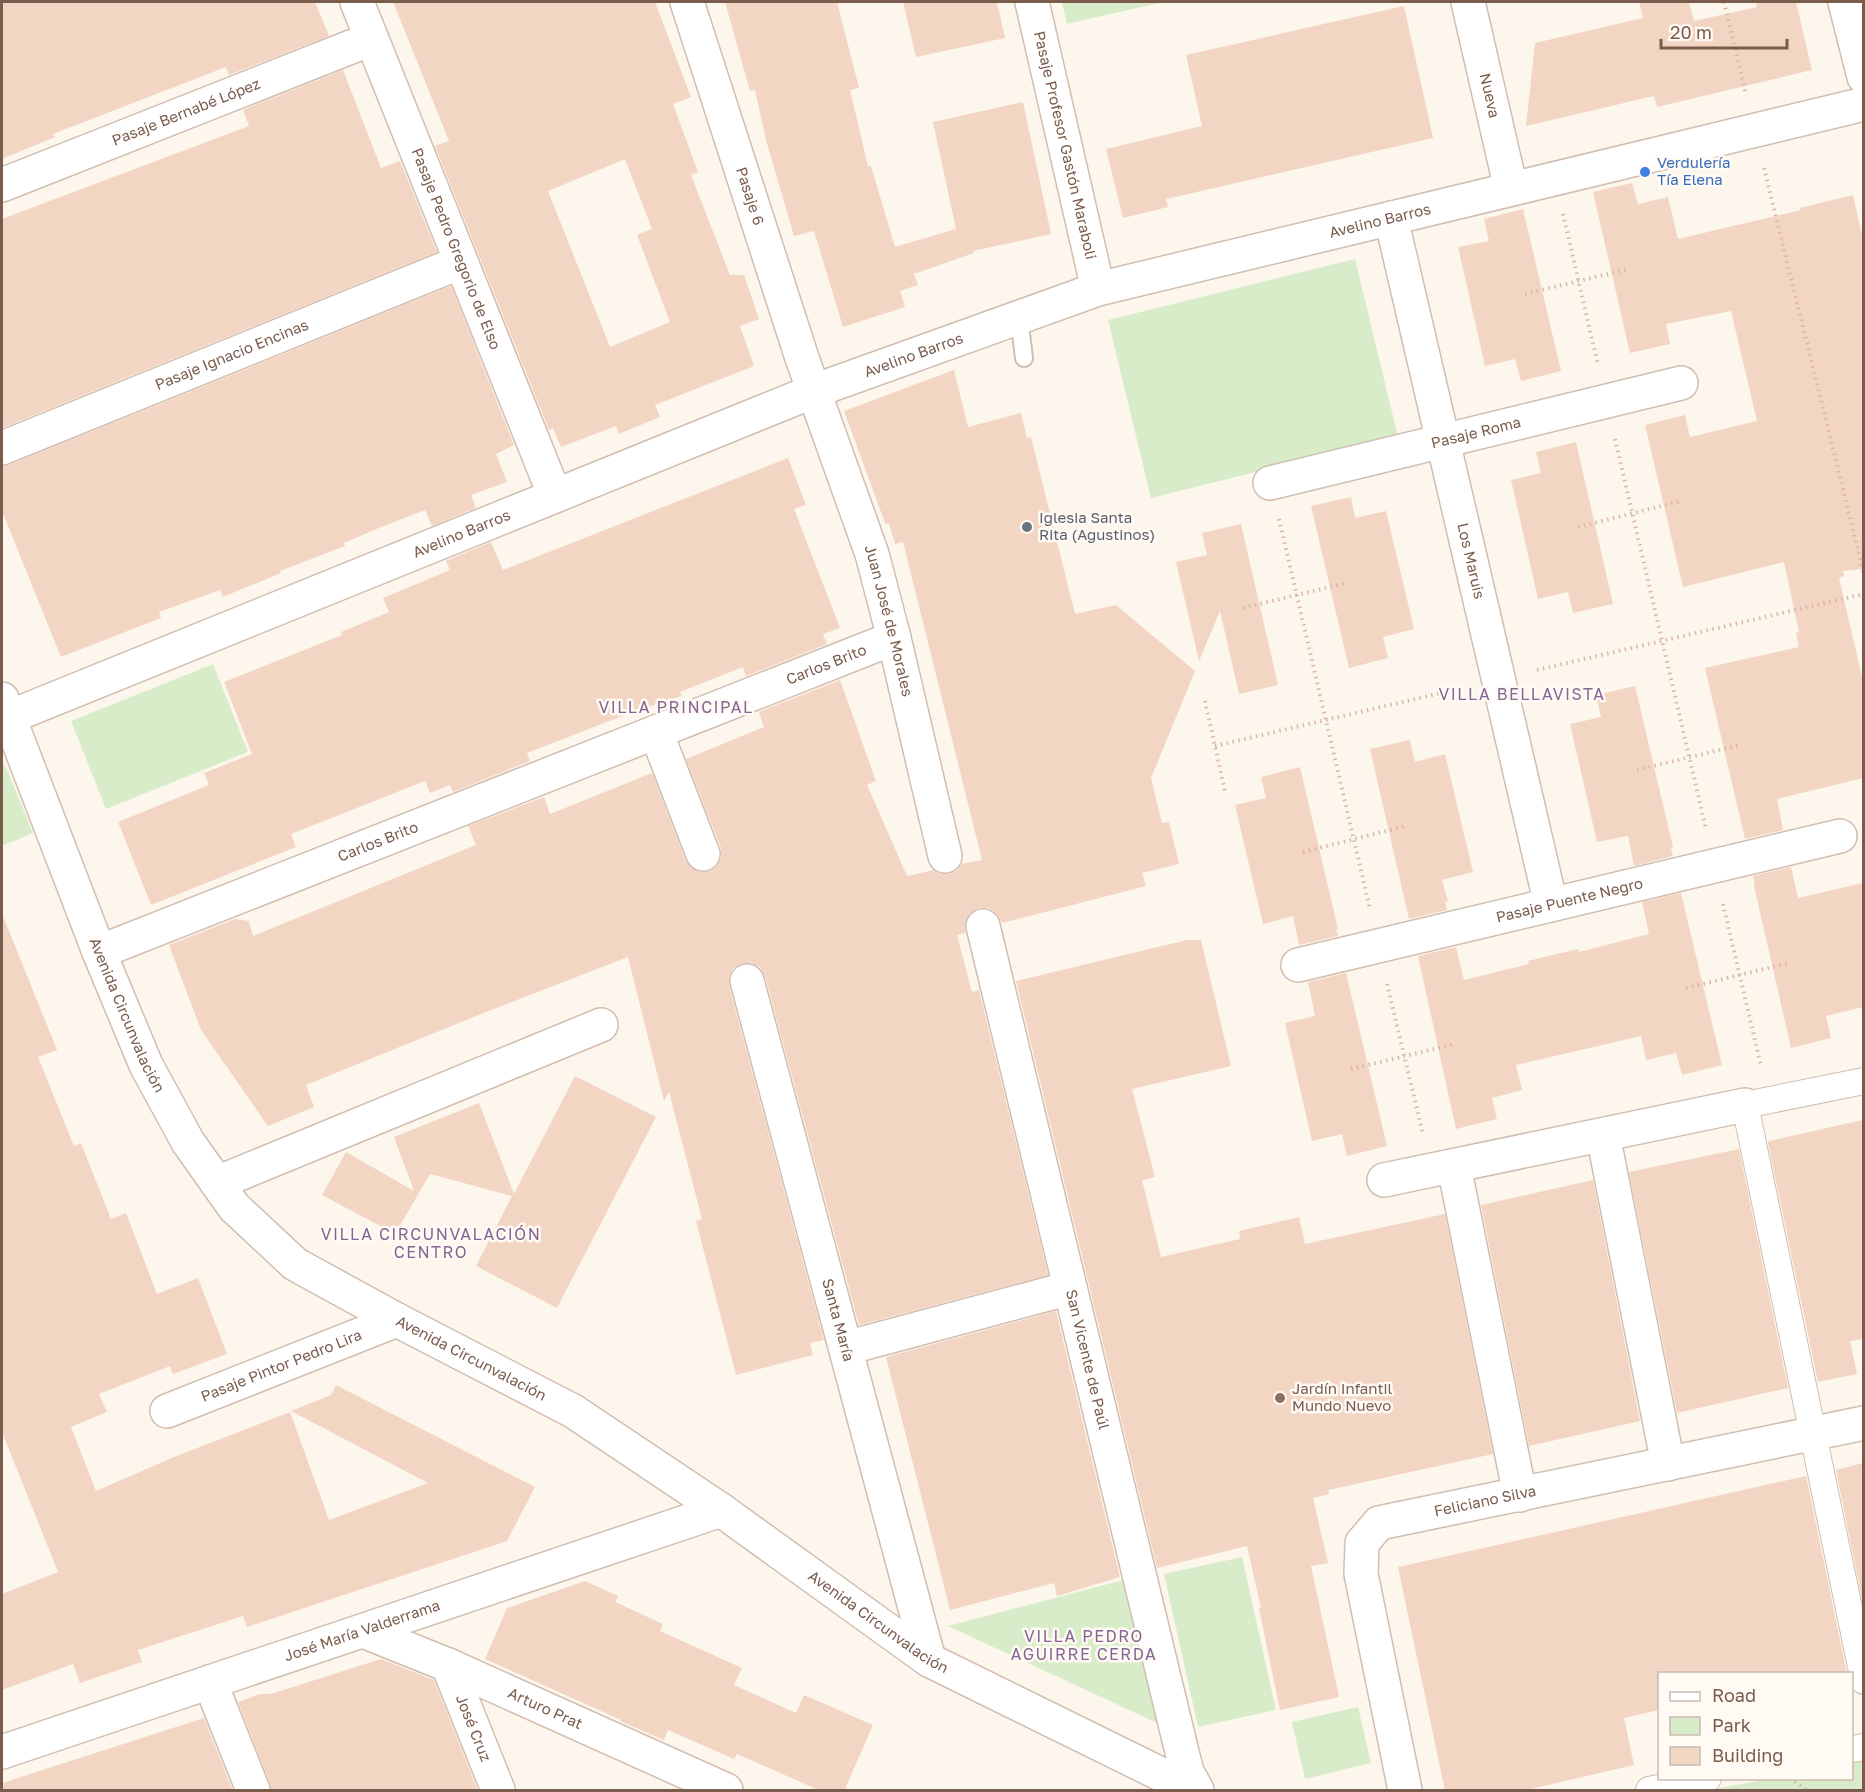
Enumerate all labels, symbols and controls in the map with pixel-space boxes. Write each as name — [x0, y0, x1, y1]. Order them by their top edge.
scale bar — [1661, 12, 1787, 50]
text: 20 m — [1670, 21, 1712, 43]
street label: Pasaje Profesor Gastón Maraboli — [1031, 29, 1101, 261]
street label: Nueva — [1477, 71, 1504, 119]
street label: Pasaje Bernabé López — [109, 74, 263, 149]
street label: Pasaje Pedro Gregorio de Elso — [408, 145, 505, 352]
place label: Verdulería Tía Elena — [1657, 153, 1731, 188]
street label: Pasaje 6 — [733, 164, 768, 227]
marker: Verdulería Tía Elena — [1638, 165, 1652, 179]
street label: Avelino Barros — [1327, 199, 1432, 241]
street label: Pasaje Ignacio Encinas — [152, 315, 311, 393]
street label: Avelino Barros — [861, 328, 965, 380]
street label: Pasaje Roma — [1429, 412, 1523, 452]
street label: Avelino Barros — [410, 505, 513, 561]
place label: Iglesia Santa Rita (Agustinos) — [1039, 508, 1155, 543]
marker: Iglesia Santa Rita (Agustinos) — [1020, 520, 1034, 534]
street label: Los Maruis — [1454, 521, 1489, 600]
street label: Juan José de Morales — [861, 542, 917, 698]
street label: Carlos Brito — [783, 640, 869, 688]
district label: VILLA BELLAVISTA — [1439, 684, 1605, 704]
district label: VILLA PRINCIPAL — [598, 697, 754, 717]
street label: Carlos Brito — [335, 817, 420, 865]
street label: Pasaje Puente Negro — [1494, 873, 1644, 926]
street label: Avenida Circunvalación — [86, 935, 169, 1095]
district label: VILLA CIRCUNVALACIÓN CENTRO — [321, 1224, 541, 1262]
street label: Santa María — [819, 1276, 859, 1363]
street label: San Vicente de Paúl — [1063, 1288, 1114, 1431]
street label: Avenida Circunvalación — [393, 1311, 550, 1404]
street label: Pasaje Pintor Pedro Lira — [198, 1325, 364, 1405]
place label: Jardín Infantil Mundo Nuevo — [1292, 1379, 1392, 1414]
marker: Jardín Infantil Mundo Nuevo — [1273, 1391, 1287, 1405]
street label: Feliciano Silva — [1432, 1481, 1537, 1519]
street label: Avenida Circunvalación — [805, 1566, 952, 1676]
street label: José María Valderrama — [282, 1595, 442, 1664]
district label: VILLA PEDRO AGUIRRE CERDA — [1011, 1626, 1157, 1664]
legend — [1658, 1672, 1853, 1780]
street label: Arturo Prat — [505, 1683, 586, 1732]
text: Road — [1712, 1684, 1756, 1706]
street label: José Cruz — [453, 1692, 496, 1764]
text: Park — [1712, 1714, 1751, 1736]
text: Building — [1712, 1744, 1783, 1766]

